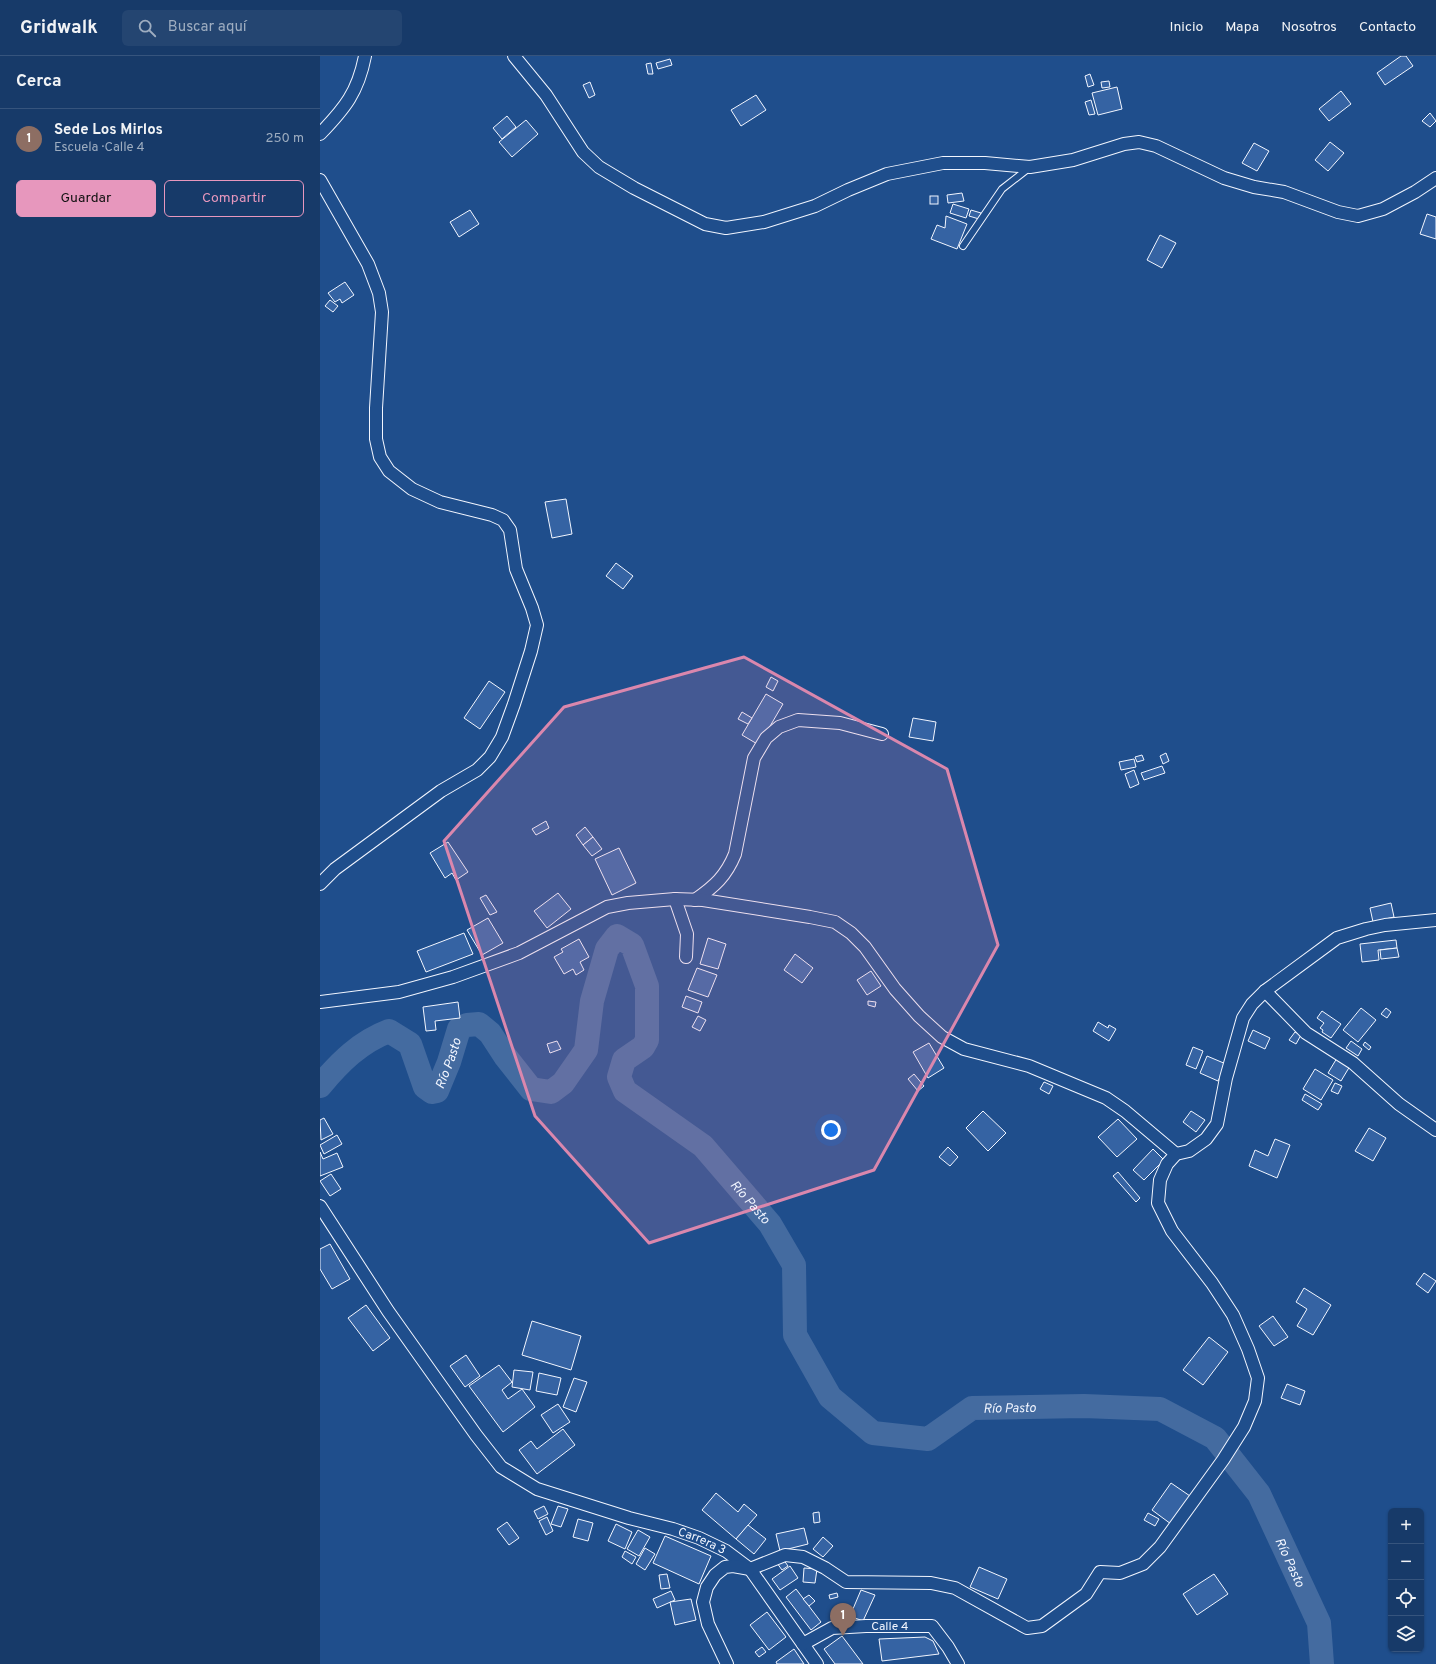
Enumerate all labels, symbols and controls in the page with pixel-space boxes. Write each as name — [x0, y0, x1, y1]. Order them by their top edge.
search box — [122, 10, 402, 46]
text: Gridwalk — [20, 16, 98, 40]
icon: search — [136, 17, 158, 39]
text: Buscar aquí — [168, 18, 247, 37]
text: Inicio — [1170, 19, 1203, 36]
text: Mapa — [1225, 19, 1259, 36]
text: Nosotros — [1281, 19, 1337, 36]
text: Contacto — [1359, 19, 1416, 36]
text: Cerca — [16, 71, 62, 93]
text: Sede Los Mirlos — [54, 121, 163, 140]
text: 1 — [26, 131, 32, 147]
text: 250 m — [266, 131, 304, 147]
text: Escuela · Calle 4 — [54, 140, 145, 156]
button: Guardar — [16, 180, 156, 217]
button: Compartir — [164, 180, 304, 217]
water label: Río Pasto — [433, 1036, 466, 1092]
your location — [821, 1120, 841, 1140]
water label: Río Pasto — [726, 1178, 773, 1228]
water label: Río Pasto — [983, 1401, 1036, 1418]
map controls — [1388, 1508, 1424, 1652]
button: + — [1388, 1508, 1424, 1544]
street label: Carrera 3 — [676, 1524, 728, 1559]
water label: Río Pasto — [1270, 1536, 1307, 1590]
button: − — [1388, 1544, 1424, 1580]
button: locate — [1388, 1580, 1424, 1616]
pin: 1 — [830, 1603, 856, 1636]
button: layers — [1388, 1616, 1424, 1652]
street label: Calle 4 — [871, 1619, 908, 1635]

